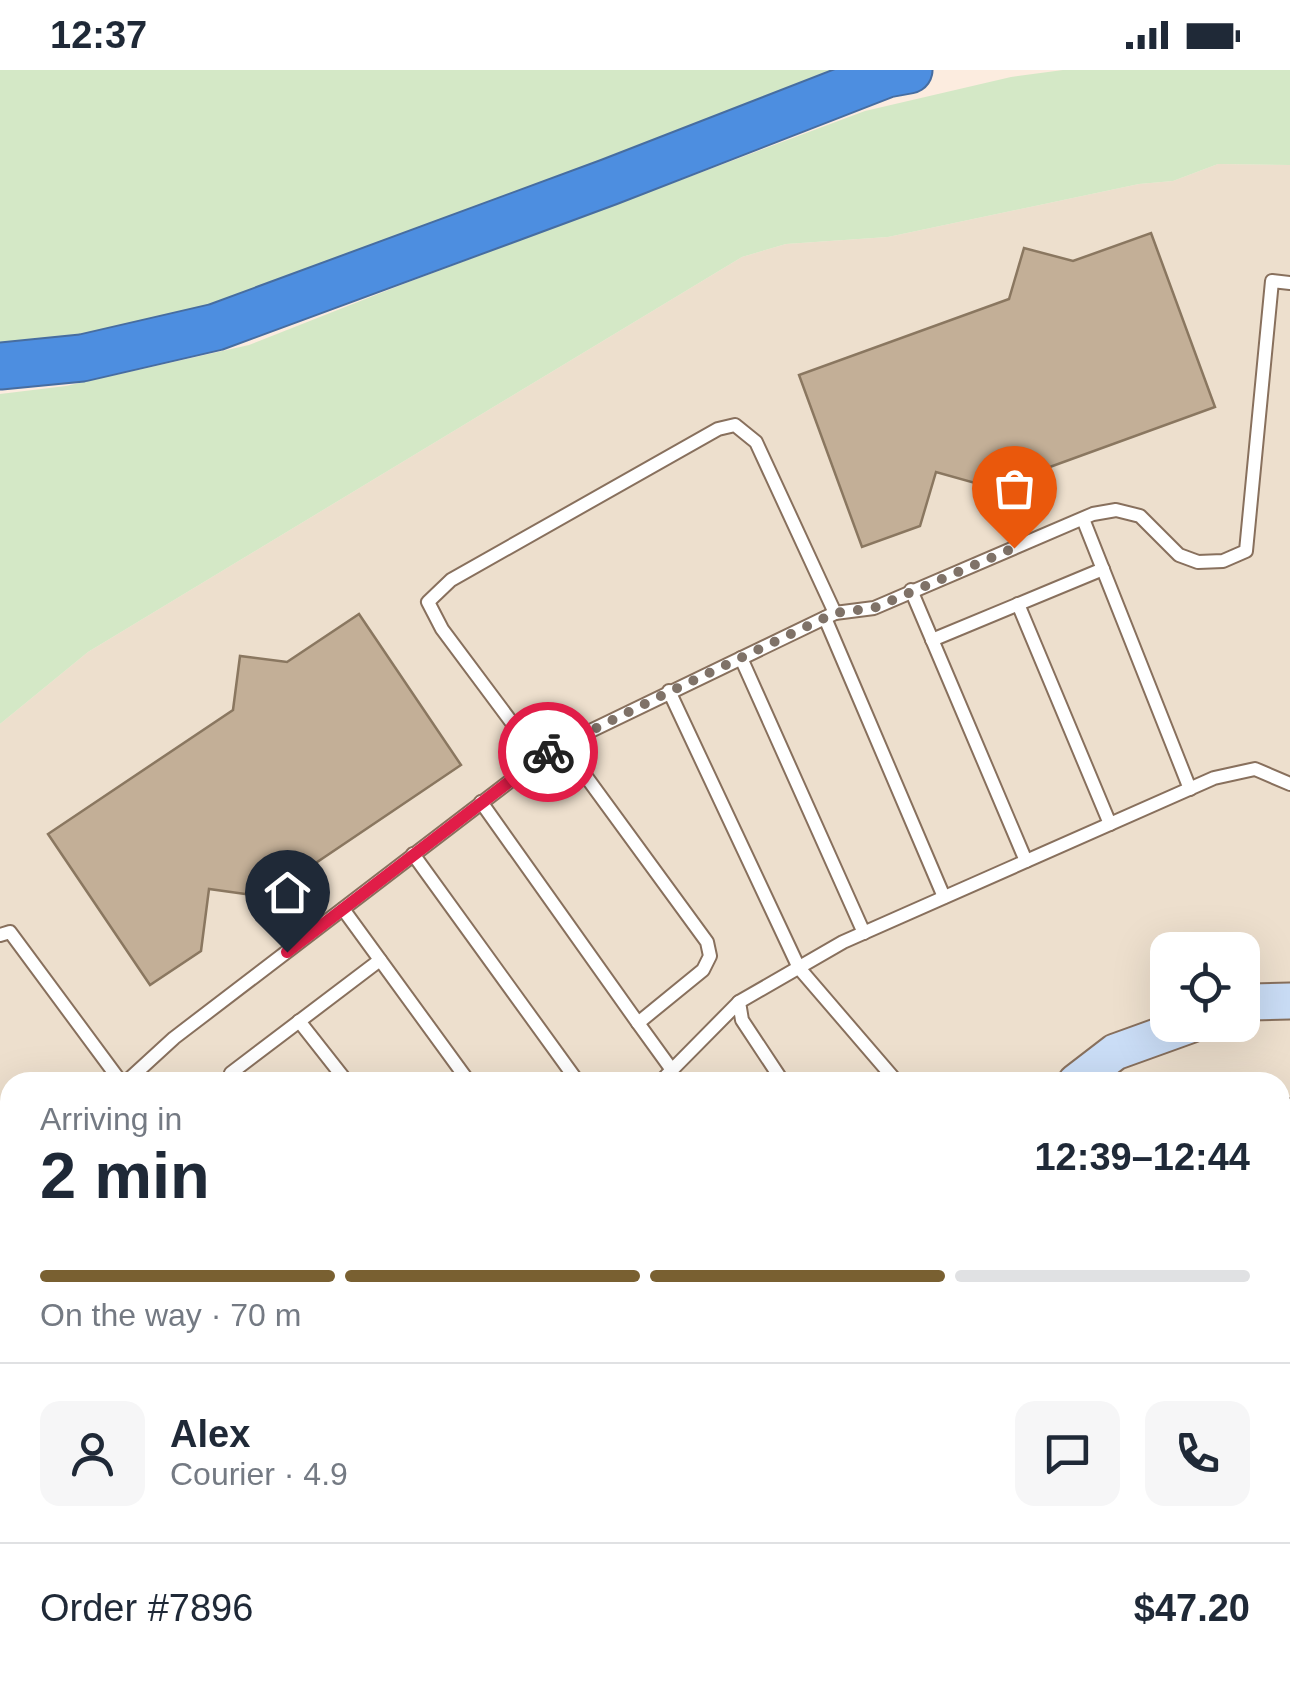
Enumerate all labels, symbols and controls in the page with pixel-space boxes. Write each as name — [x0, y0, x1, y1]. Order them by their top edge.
text: 12:37 — [50, 14, 147, 56]
pin — [972, 446, 1057, 549]
icon: bag — [987, 461, 1042, 516]
courier — [498, 702, 598, 802]
icon: bike — [521, 725, 576, 780]
pin — [245, 850, 330, 953]
icon: home — [260, 865, 315, 920]
map controls — [1150, 932, 1260, 1042]
button: locate — [1150, 932, 1260, 1042]
text: Arriving in — [40, 1101, 182, 1137]
text: 12:39–12:44 — [1034, 1136, 1250, 1178]
text: 2 min — [40, 1139, 210, 1212]
text: On the way · 70 m — [40, 1297, 301, 1333]
button: person — [40, 1401, 145, 1506]
button: chat — [1015, 1401, 1120, 1506]
button: phone — [1145, 1401, 1250, 1506]
text: Alex — [170, 1413, 250, 1455]
text: Courier · 4.9 — [170, 1456, 348, 1492]
text: Order #7896 — [40, 1587, 253, 1629]
text: $47.20 — [1134, 1587, 1250, 1629]

